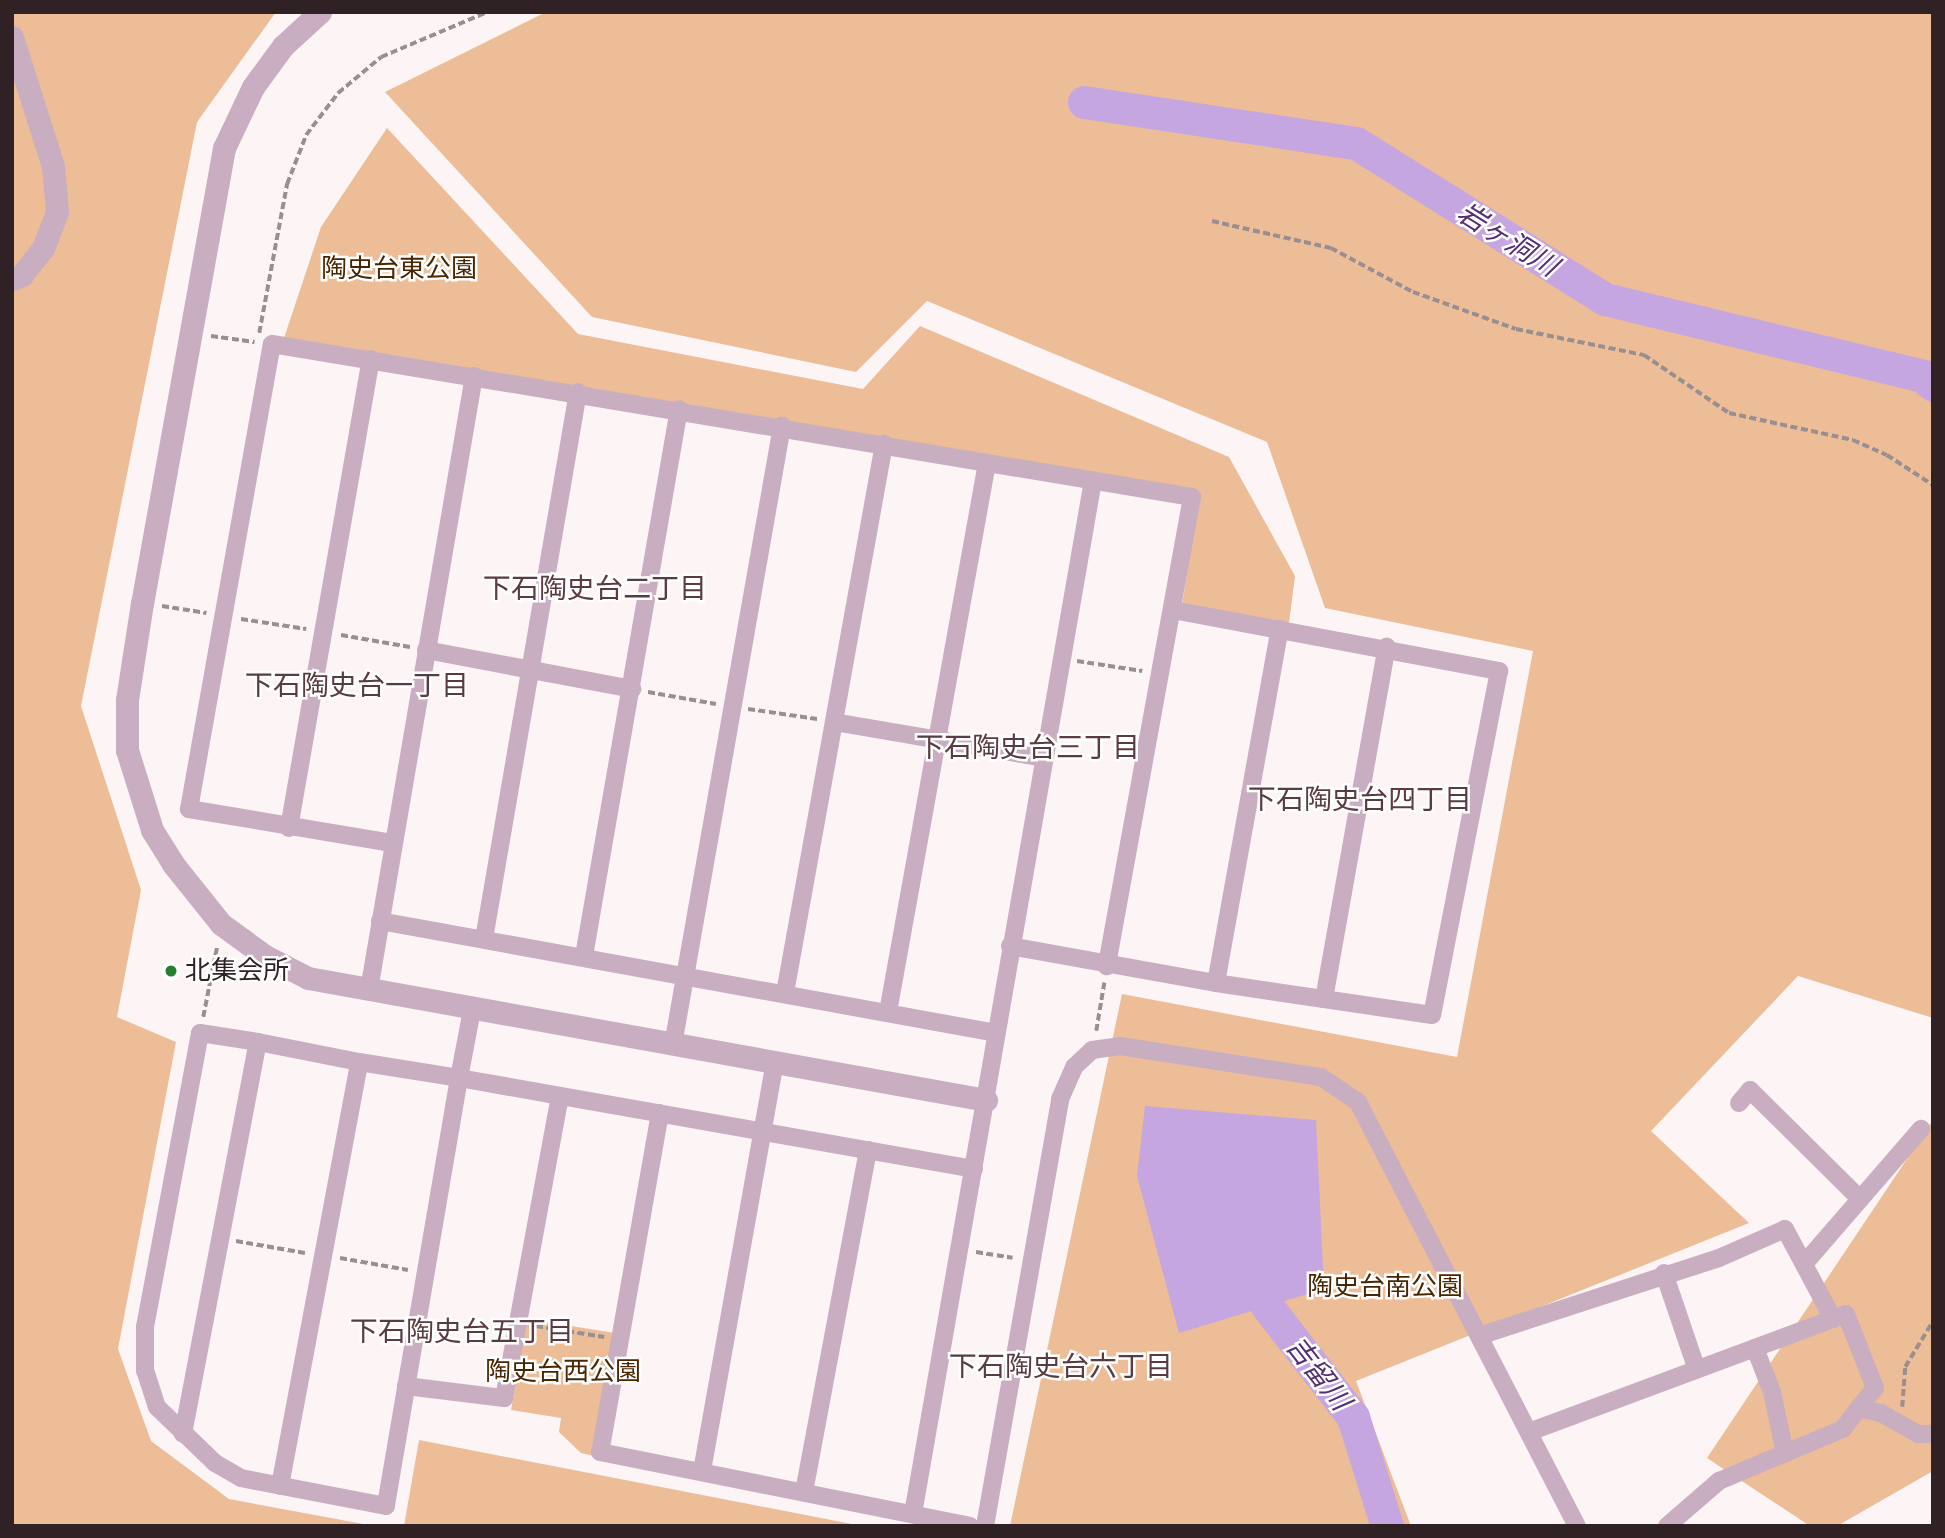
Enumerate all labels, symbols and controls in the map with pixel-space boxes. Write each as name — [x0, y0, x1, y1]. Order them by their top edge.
water label: 岩ヶ洞川 — [1452, 195, 1564, 283]
park label: 陶史台東公園 — [321, 253, 477, 285]
district label: 下石陶史台二丁目 — [483, 571, 707, 605]
district label: 下石陶史台一丁目 — [245, 668, 469, 702]
district label: 下石陶史台三丁目 — [916, 730, 1140, 764]
district label: 下石陶史台四丁目 — [1248, 782, 1472, 816]
place label: 北集会所 — [185, 955, 289, 987]
marker: 北集会所 — [163, 963, 179, 979]
park label: 陶史台南公園 — [1307, 1271, 1463, 1303]
district label: 下石陶史台五丁目 — [350, 1314, 574, 1348]
water label: 吉留川 — [1280, 1330, 1358, 1416]
district label: 下石陶史台六丁目 — [949, 1349, 1173, 1383]
park label: 陶史台西公園 — [485, 1356, 641, 1388]

